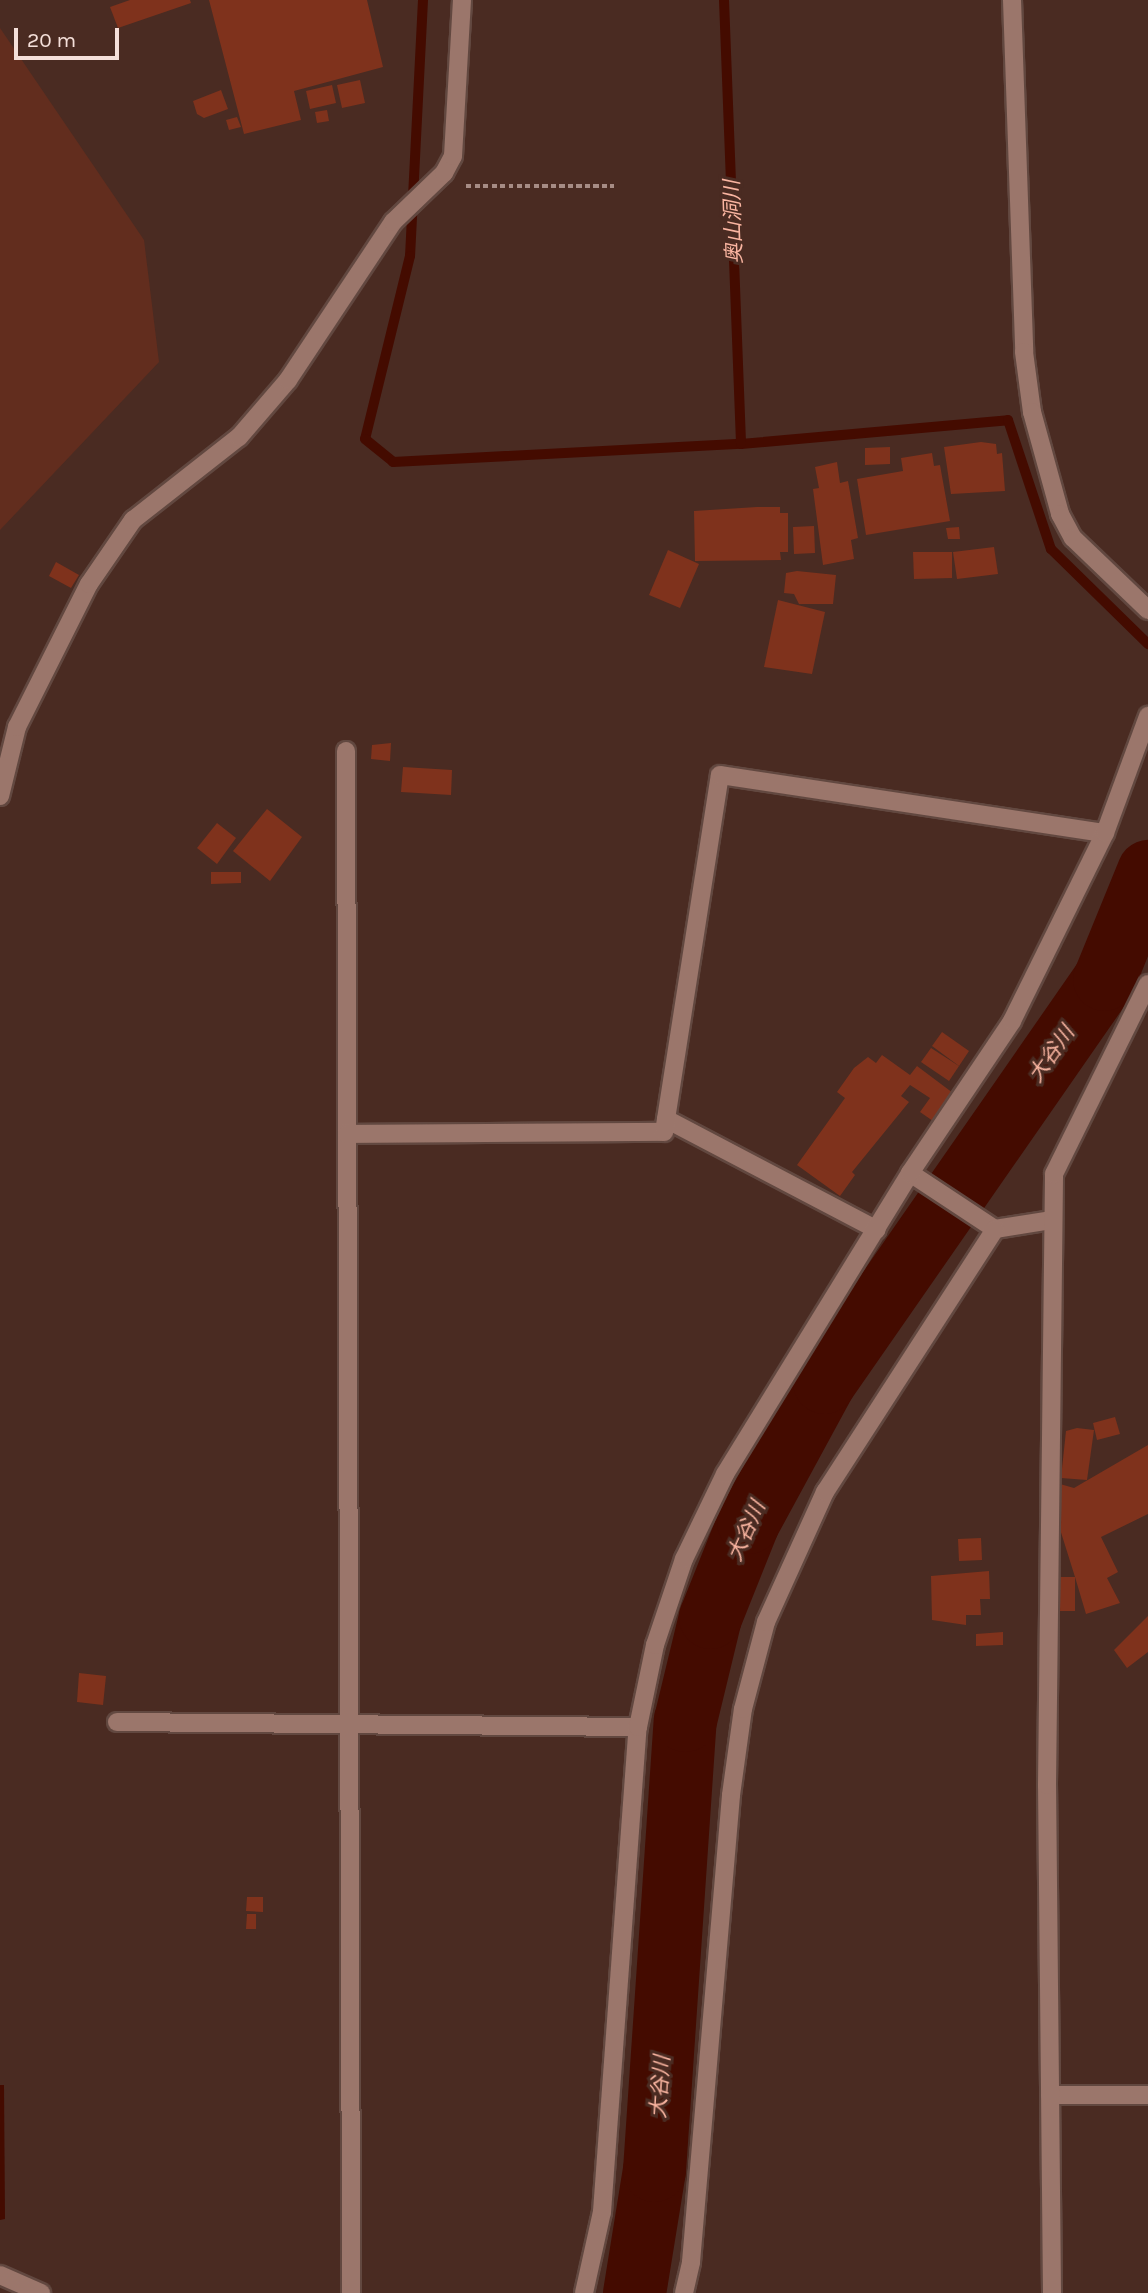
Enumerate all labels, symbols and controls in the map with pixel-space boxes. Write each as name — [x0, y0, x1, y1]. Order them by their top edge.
scale bar — [18, 14, 122, 58]
text: 20 m — [27, 28, 76, 52]
water label: 奥山洞川 — [719, 180, 747, 264]
water label: 大谷川 — [1023, 1021, 1079, 1087]
water label: 大谷川 — [722, 1497, 770, 1565]
water label: 大谷川 — [645, 2055, 675, 2119]

